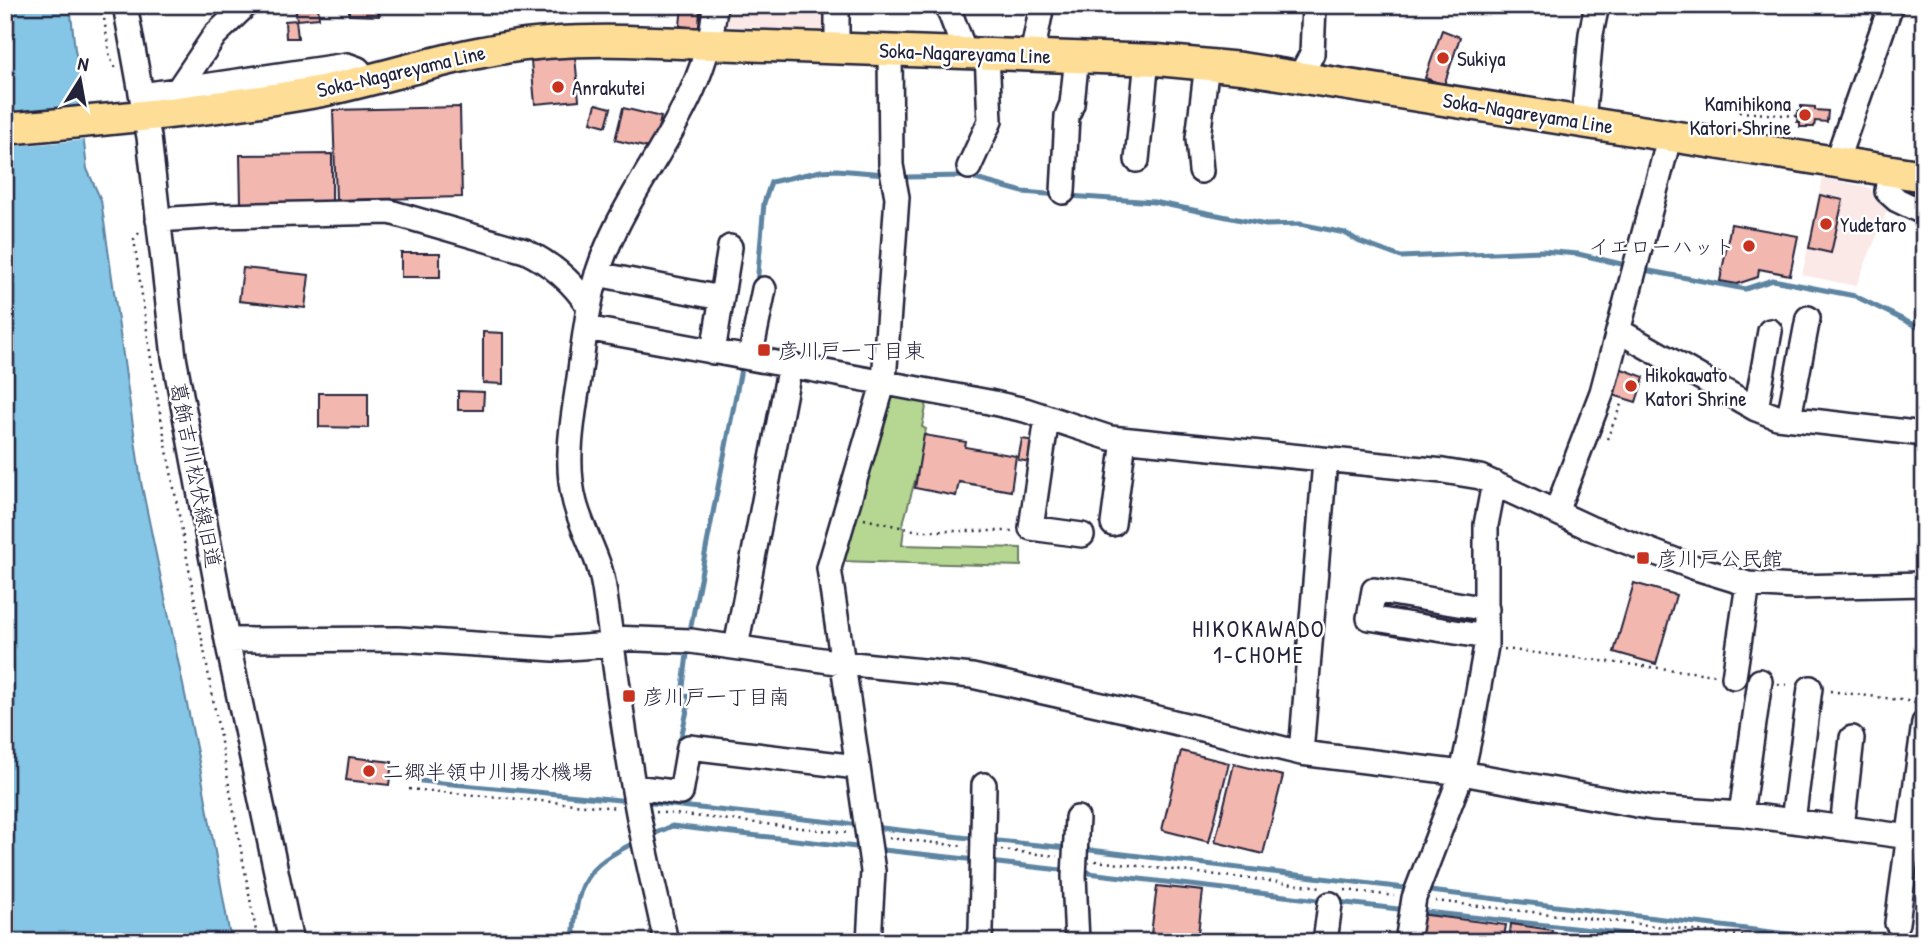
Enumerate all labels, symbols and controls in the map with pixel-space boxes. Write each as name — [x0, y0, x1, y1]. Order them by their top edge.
street label: Soka-Nagareyama Line — [879, 36, 1051, 70]
street label: Soka-Nagareyama Line — [314, 38, 488, 104]
place label: Sukiya — [1457, 44, 1506, 73]
north arrow — [46, 46, 116, 116]
text: N — [76, 50, 91, 77]
marker: Sukiya — [1435, 50, 1451, 66]
place label: Anrakutei — [572, 73, 645, 102]
marker: Anrakutei — [550, 79, 566, 95]
street label: Soka-Nagareyama Line — [1441, 85, 1615, 141]
place label: Kamihikona Katori Shrine — [1689, 89, 1791, 142]
marker: Kamihikona Katori Shrine — [1797, 107, 1813, 123]
place label: Yudetaro — [1840, 210, 1906, 239]
marker: Yudetaro — [1818, 216, 1834, 232]
place label: イエローハット — [1588, 232, 1735, 261]
marker: イエローハット — [1741, 238, 1757, 254]
place label: 彦川戸一丁目東 — [778, 336, 925, 365]
marker: 彦川戸一丁目東 — [756, 342, 772, 358]
place label: Hikokawato Katori Shrine — [1645, 360, 1747, 413]
marker: Hikokawato Katori Shrine — [1623, 378, 1639, 394]
street label: 葛飾吉川松伏線旧道 — [164, 379, 228, 571]
place label: 彦川戸公民館 — [1657, 544, 1783, 573]
marker: 彦川戸公民館 — [1635, 550, 1651, 566]
district label: HIKOKAWADO 1-CHOME — [1192, 613, 1326, 670]
place label: 彦川戸一丁目南 — [643, 682, 790, 711]
marker: 彦川戸一丁目南 — [621, 688, 637, 704]
place label: 二郷半領中川揚水機場 — [383, 757, 593, 786]
marker: 二郷半領中川揚水機場 — [361, 763, 377, 779]

